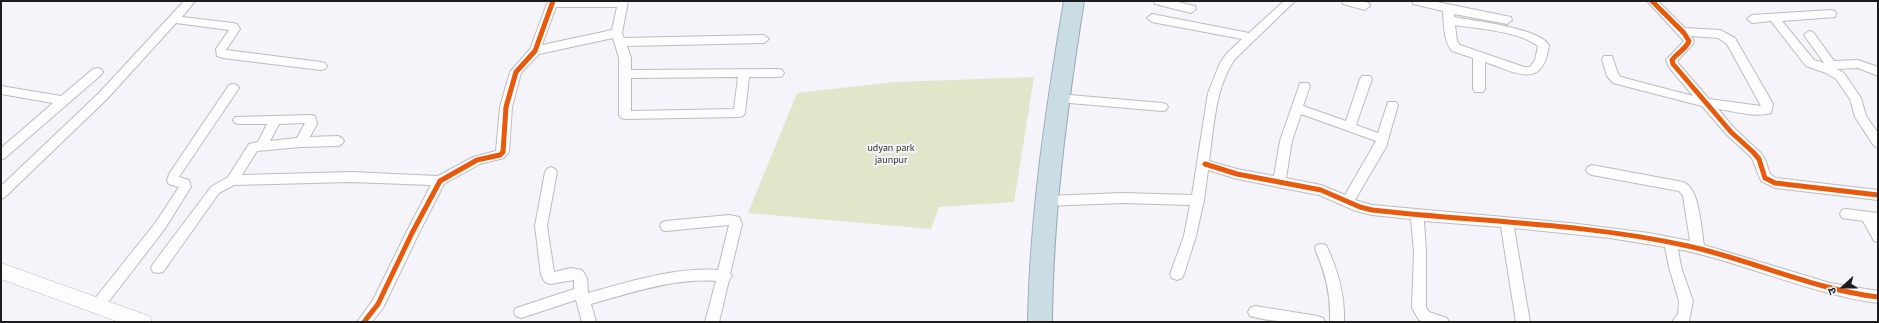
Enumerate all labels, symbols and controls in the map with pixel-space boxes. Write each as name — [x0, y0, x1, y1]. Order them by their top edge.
park label: udyan park jaunpur — [867, 142, 915, 166]
north arrow — [1823, 267, 1863, 307]
text: उ — [1824, 286, 1839, 297]

